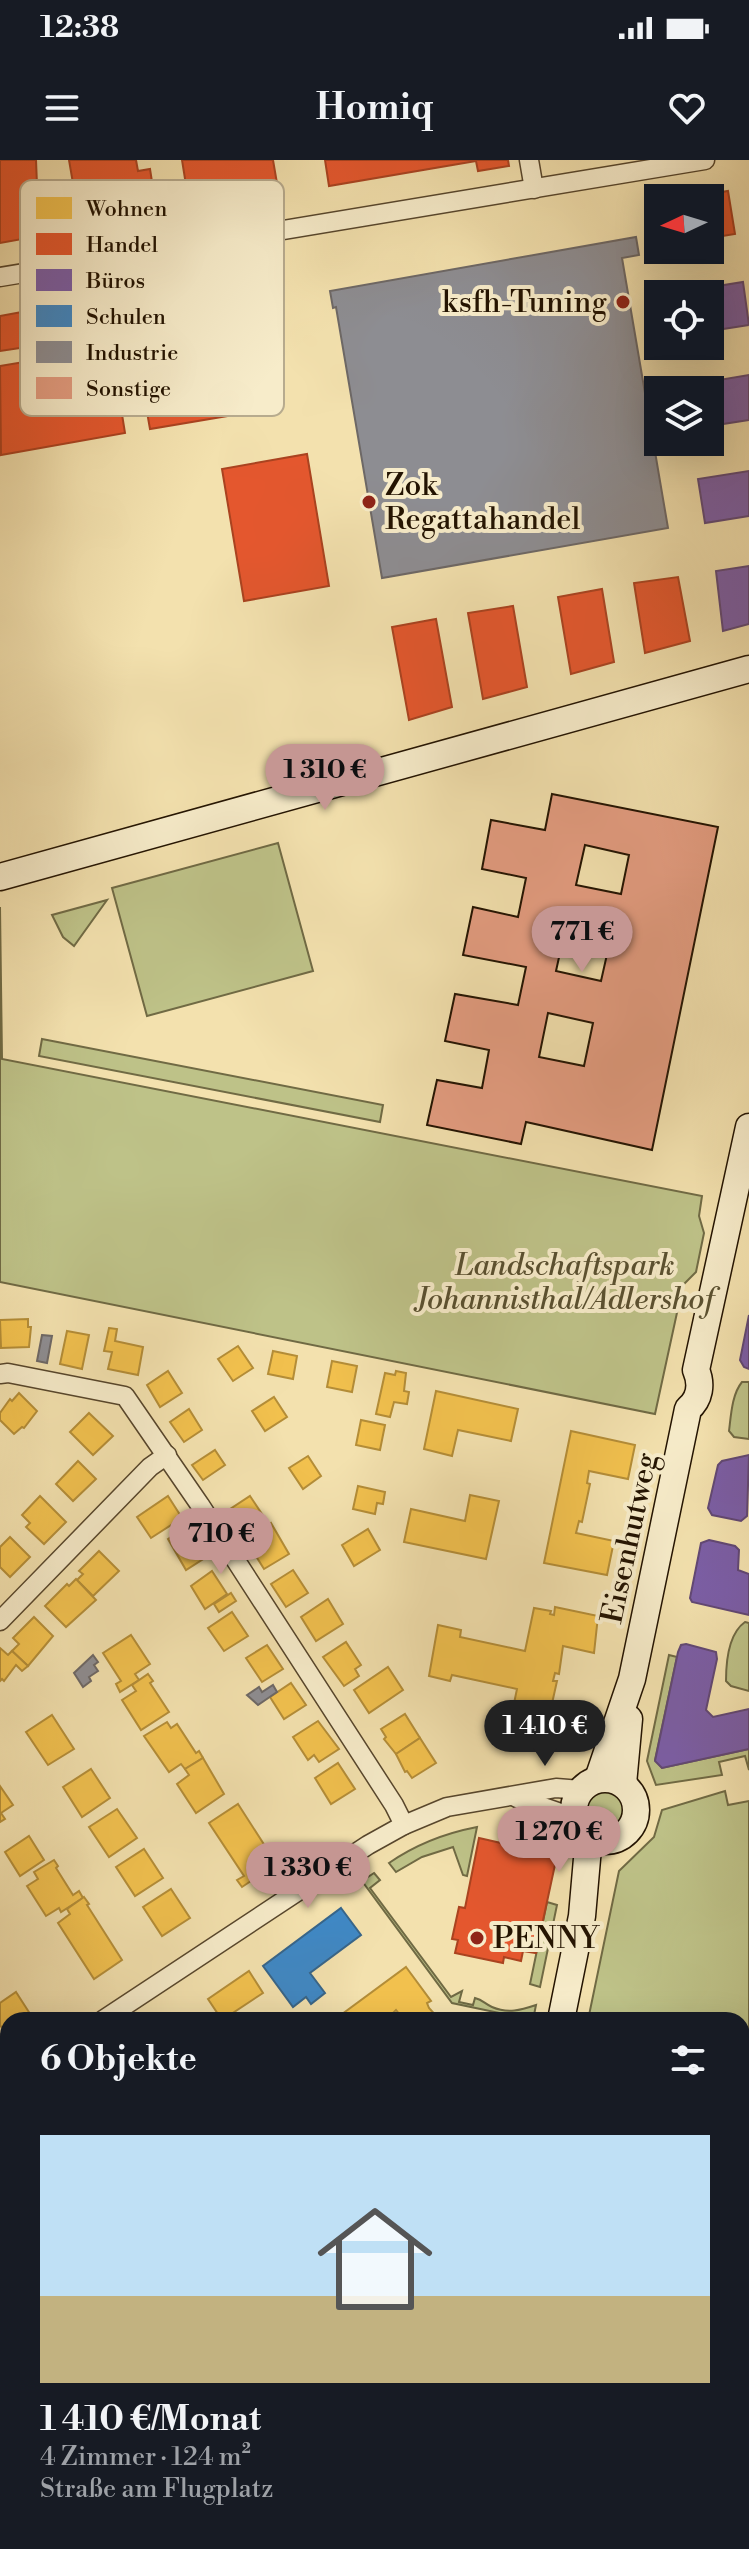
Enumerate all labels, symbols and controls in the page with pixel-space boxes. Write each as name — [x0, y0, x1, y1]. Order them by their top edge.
text: 12:38 — [40, 9, 119, 47]
icon: menu — [40, 86, 84, 130]
text: Homiq — [316, 86, 433, 131]
icon: heart — [665, 86, 709, 130]
legend — [20, 180, 284, 416]
north arrow — [644, 184, 724, 264]
map controls — [644, 184, 724, 456]
text: Wohnen — [85, 196, 167, 223]
text: Handel — [86, 232, 158, 259]
text: Büros — [85, 268, 145, 295]
button: locate — [644, 280, 724, 360]
place label: ksfh-Tuning — [442, 284, 607, 322]
marker: ksfh-Tuning — [614, 293, 632, 311]
text: Schulen — [86, 304, 166, 331]
text: Industrie — [86, 340, 178, 367]
text: Sonstige — [86, 376, 171, 403]
button: layers — [644, 376, 724, 456]
place label: Zok Regattahandel — [385, 467, 580, 539]
marker: Zok Regattahandel — [360, 493, 378, 511]
pin: 1 310 € — [251, 744, 399, 812]
text: 1 310 € — [283, 754, 367, 786]
pin: 771 € — [526, 906, 638, 974]
text: 771 € — [550, 916, 614, 948]
park label: Landschaftspark Johannisthal/Adlershof — [413, 1247, 721, 1319]
street label: Eisenhutweg — [593, 1449, 667, 1627]
pin: 710 € — [165, 1508, 277, 1576]
text: 710 € — [187, 1518, 255, 1550]
pin: 1 410 € — [471, 1700, 619, 1768]
text: 1 410 € — [502, 1710, 588, 1742]
pin: 1 270 € — [485, 1806, 633, 1874]
text: 1 270 € — [515, 1816, 603, 1848]
pin: 1 330 € — [234, 1842, 382, 1910]
text: 1 330 € — [264, 1852, 352, 1884]
place label: PENNY — [493, 1920, 600, 1958]
marker: PENNY — [468, 1929, 486, 1947]
icon: filters — [666, 2038, 710, 2082]
text: 6 Objekte — [40, 2039, 197, 2081]
icon: home — [303, 2187, 447, 2331]
text: 1 410 €/Monat — [40, 2399, 261, 2441]
text: 4 Zimmer · 124 m² — [40, 2441, 251, 2473]
text: Straße am Flugplatz — [40, 2473, 273, 2505]

